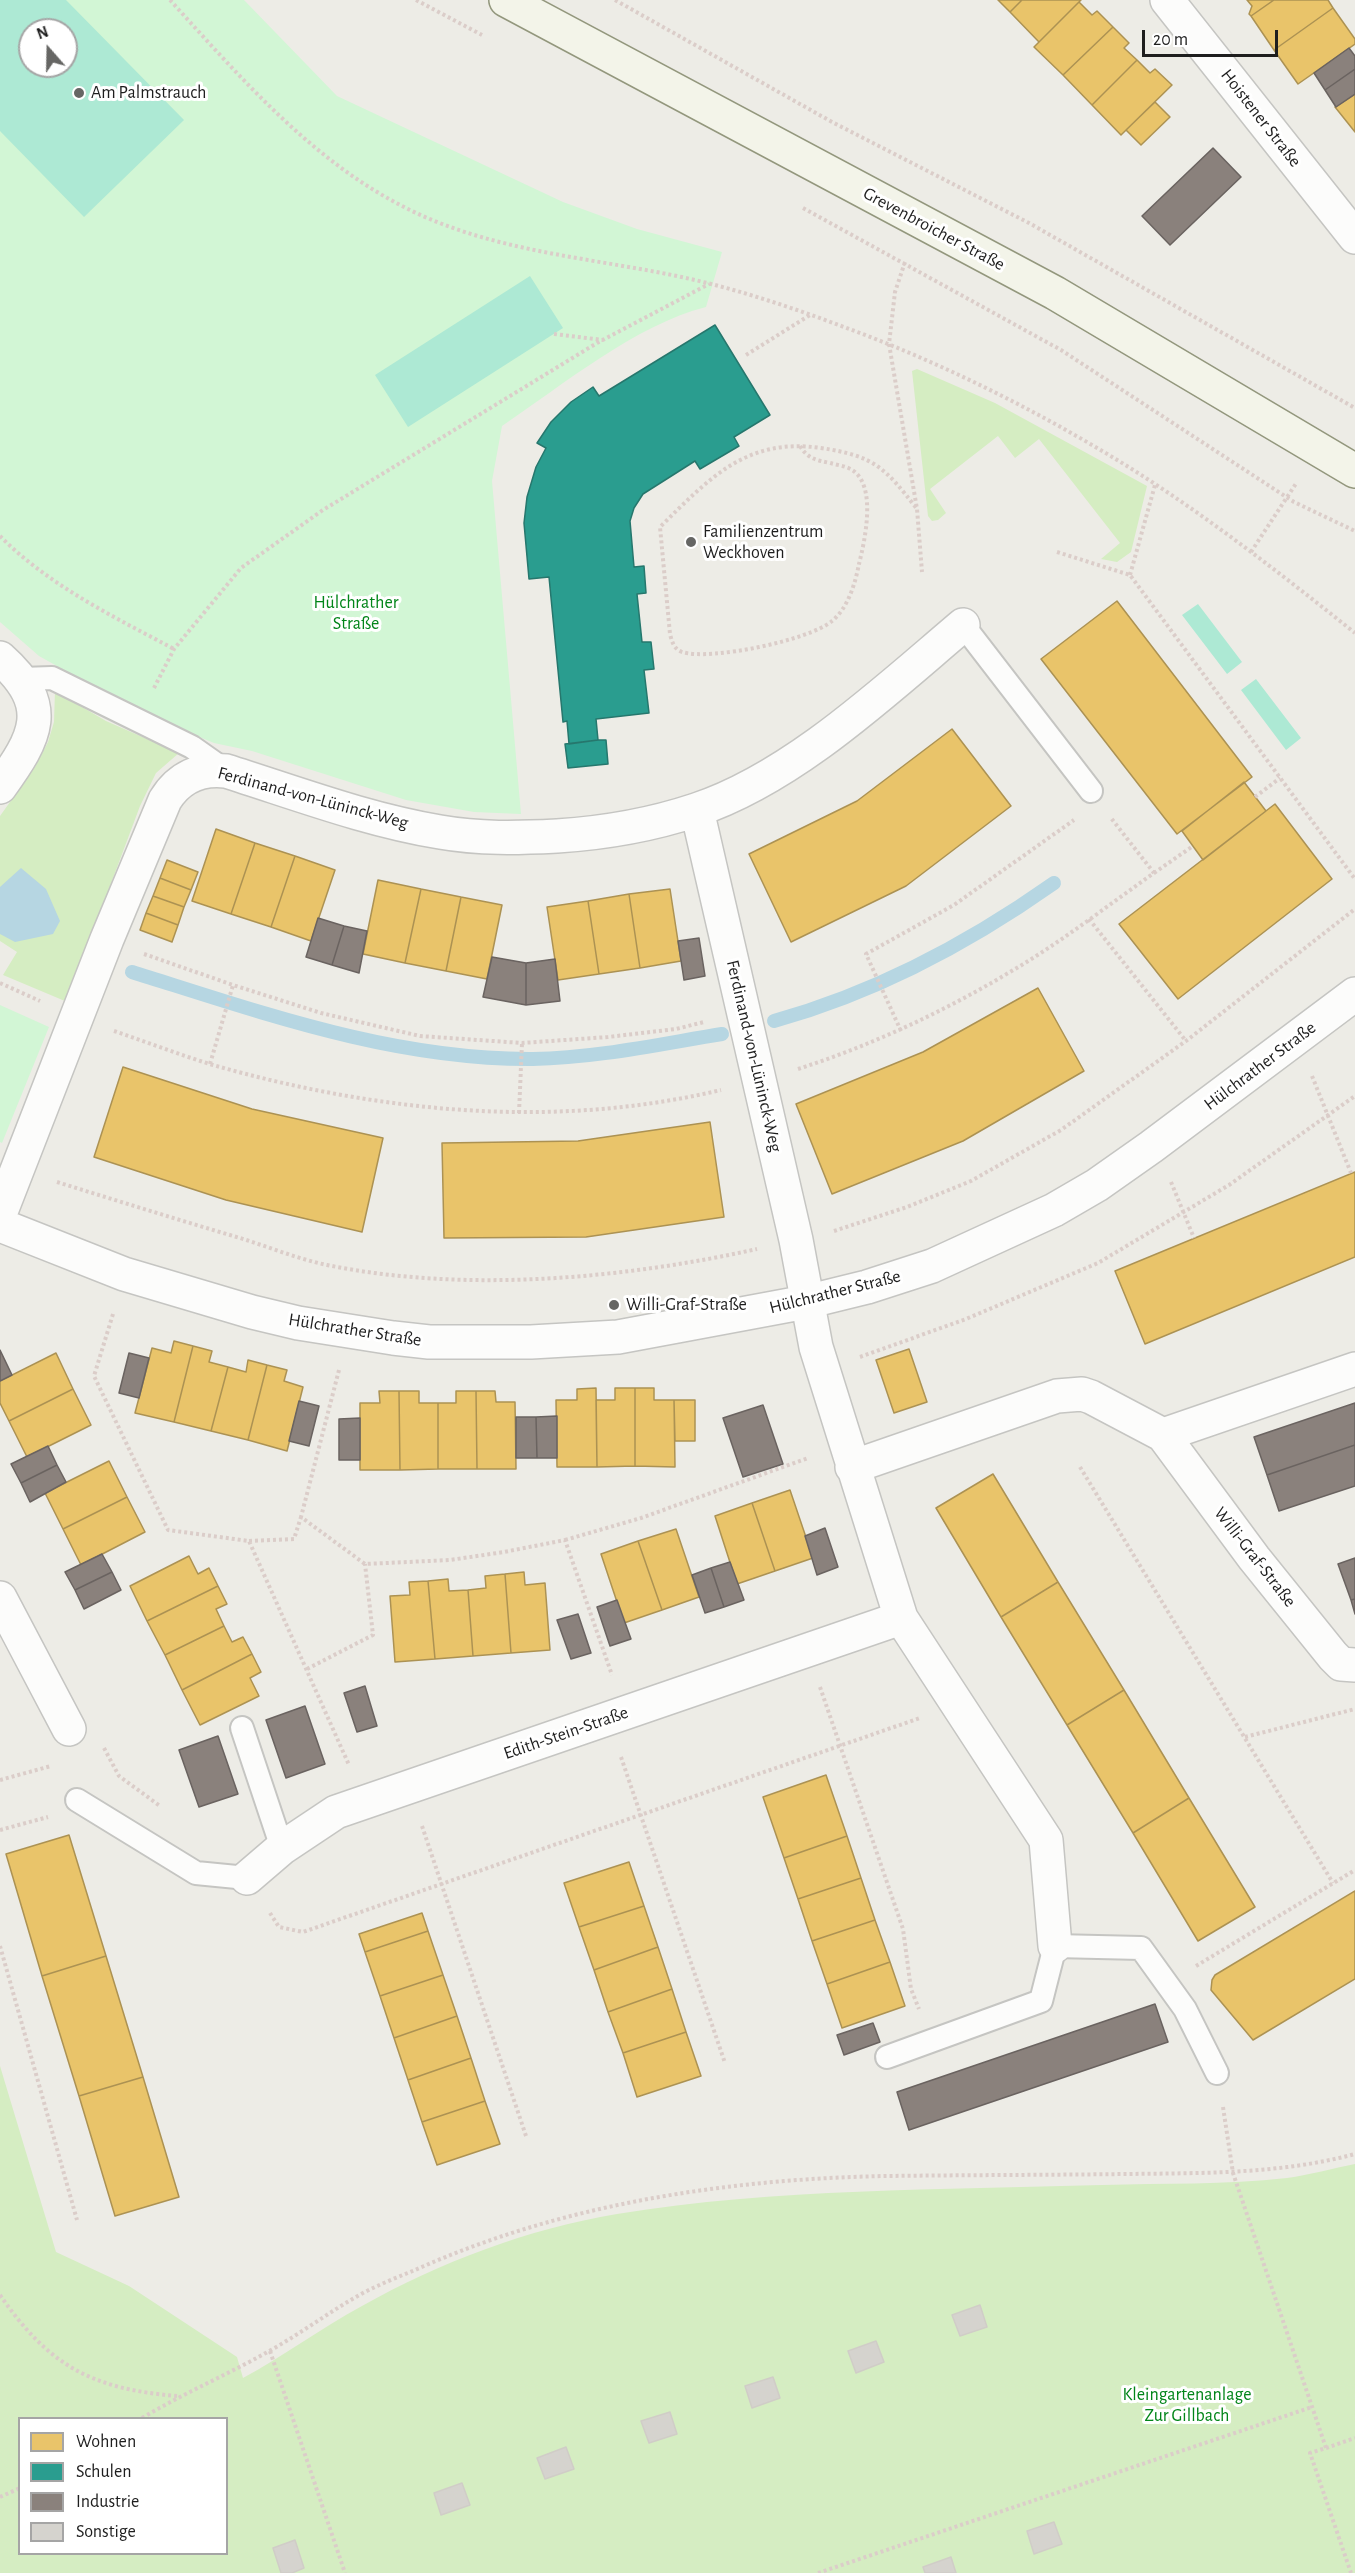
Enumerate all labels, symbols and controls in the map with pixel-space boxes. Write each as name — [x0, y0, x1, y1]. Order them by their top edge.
north arrow — [18, 18, 78, 78]
scale bar — [1145, 18, 1282, 56]
text: N — [35, 24, 50, 42]
text: 20 m — [1153, 31, 1188, 49]
street label: Hoistener Straße — [1216, 65, 1306, 171]
place label: Am Palmstrauch — [91, 82, 206, 104]
marker: Am Palmstrauch — [72, 86, 86, 100]
street label: Grevenbroicher Straße — [859, 183, 1009, 275]
place label: Familienzentrum Weckhoven — [703, 521, 823, 564]
marker: Familienzentrum Weckhoven — [684, 535, 698, 549]
park label: Hülchrather Straße — [313, 592, 399, 634]
street label: Ferdinand-von-Lüninck-Weg — [215, 762, 411, 834]
street label: Ferdinand-von-Lüninck-Weg — [721, 958, 787, 1154]
street label: Hülchrather Straße — [1200, 1017, 1320, 1115]
street label: Hülchrather Straße — [767, 1265, 903, 1319]
place label: Willi-Graf-Straße — [626, 1294, 747, 1316]
marker: Willi-Graf-Straße — [607, 1298, 621, 1312]
street label: Hülchrather Straße — [287, 1309, 423, 1351]
street label: Willi-Graf-Straße — [1209, 1503, 1301, 1611]
street label: Edith-Stein-Straße — [501, 1702, 631, 1764]
park label: Kleingartenanlage Zur Gillbach — [1122, 2384, 1252, 2426]
legend — [18, 2417, 228, 2555]
text: Wohnen — [76, 2433, 136, 2451]
text: Schulen — [76, 2463, 132, 2481]
text: Industrie — [76, 2493, 139, 2511]
text: Sonstige — [76, 2523, 136, 2541]

